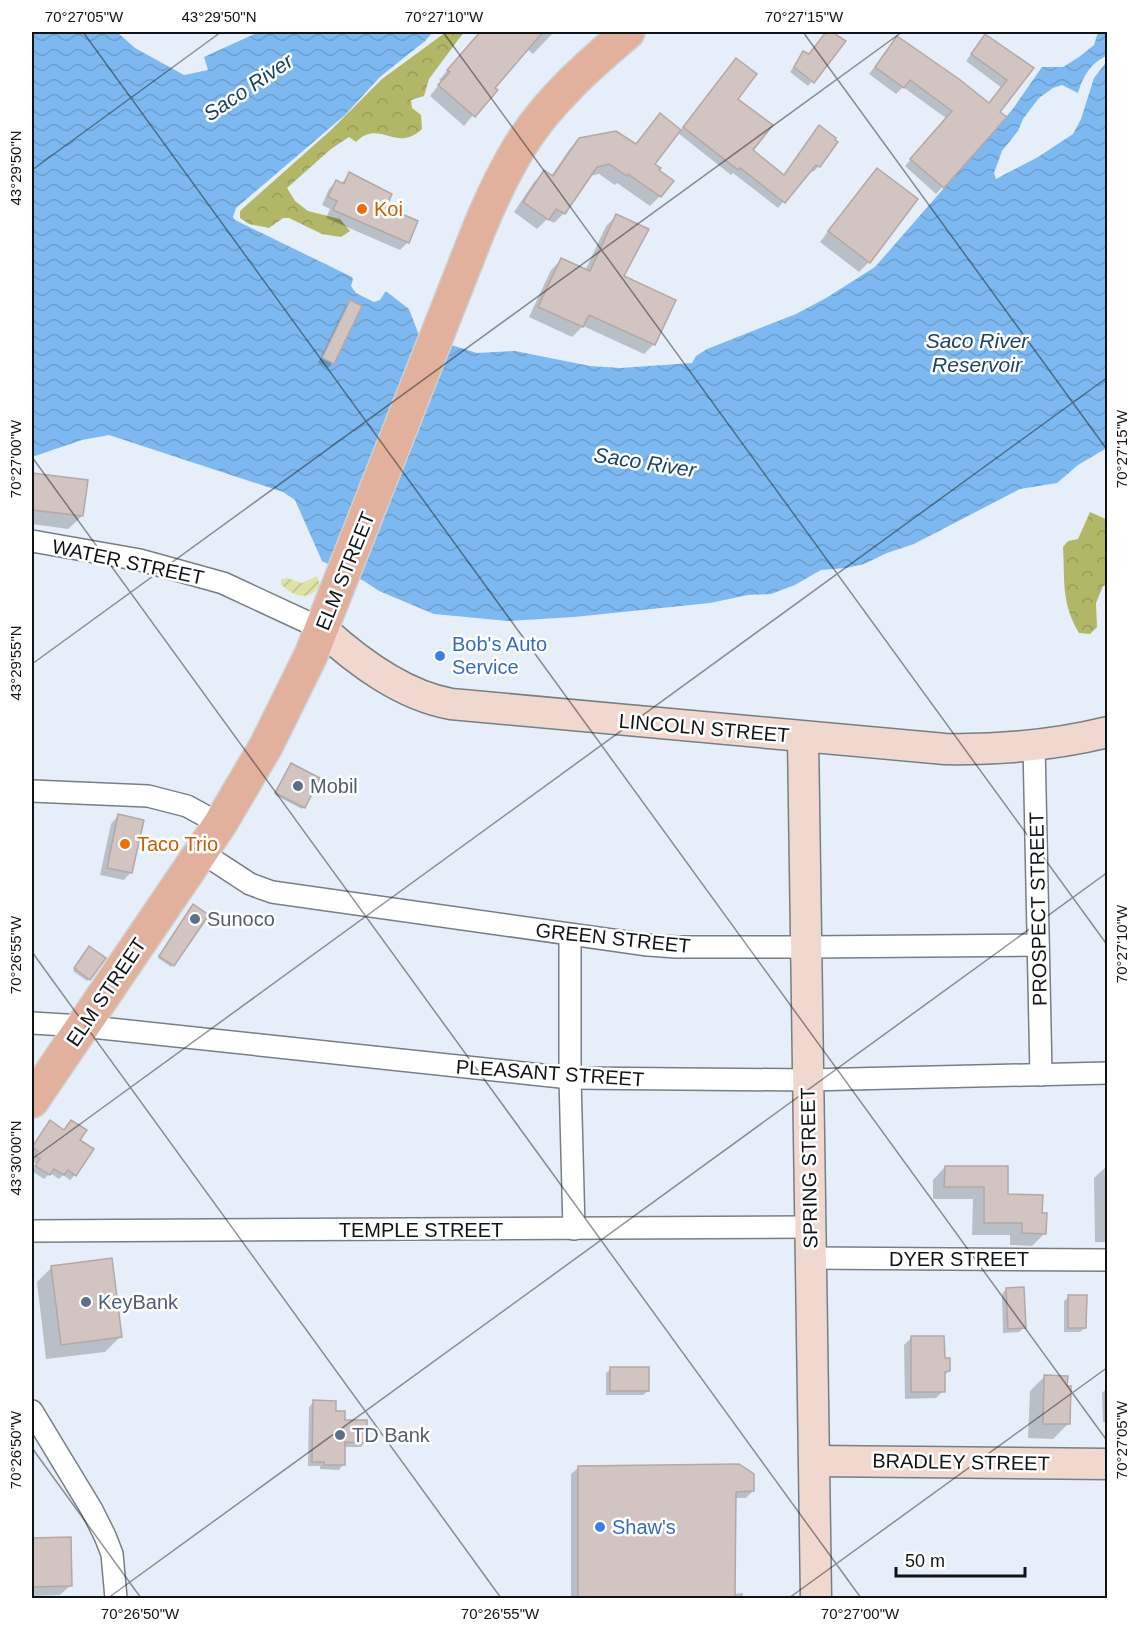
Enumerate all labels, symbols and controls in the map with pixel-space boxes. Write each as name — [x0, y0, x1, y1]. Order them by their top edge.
text: 70°27'05"W — [45, 8, 124, 25]
text: 43°29'50"N — [181, 8, 257, 25]
text: 70°27'10"W — [405, 8, 484, 25]
text: 70°27'15"W — [765, 8, 844, 25]
water label: Saco River — [199, 48, 298, 125]
text: 43°29'50"N — [7, 130, 24, 206]
place label: Koi — [374, 198, 403, 220]
marker: Koi — [355, 202, 369, 216]
water label: Saco River Reservoir — [926, 329, 1029, 376]
text: 70°27'15"W — [1113, 409, 1130, 488]
text: 70°27'00"W — [7, 419, 24, 498]
water label: Saco River — [592, 443, 699, 482]
street label: ELM STREET — [311, 509, 379, 633]
street label: WATER STREET — [50, 535, 206, 589]
text: 43°29'55"N — [7, 625, 24, 701]
place label: Bob's Auto Service — [452, 633, 547, 678]
marker: Bob's Auto Service — [433, 649, 447, 663]
street label: LINCOLN STREET — [618, 710, 790, 746]
place label: Mobil — [310, 775, 358, 797]
marker: Mobil — [291, 779, 305, 793]
street label: PROSPECT STREET — [1025, 812, 1051, 1006]
place label: Taco Trio — [137, 833, 218, 855]
marker: Taco Trio — [118, 837, 132, 851]
text: 70°27'10"W — [1113, 904, 1130, 983]
place label: Sunoco — [207, 908, 275, 930]
marker: Sunoco — [188, 912, 202, 926]
text: 70°26'55"W — [7, 915, 24, 994]
street label: GREEN STREET — [534, 919, 692, 957]
street label: ELM STREET — [62, 934, 150, 1050]
street label: PLEASANT STREET — [455, 1055, 645, 1091]
street label: SPRING STREET — [797, 1087, 821, 1249]
text: 43°30'00"N — [7, 1120, 24, 1196]
street label: TEMPLE STREET — [339, 1219, 503, 1241]
street label: DYER STREET — [889, 1248, 1029, 1270]
place label: KeyBank — [98, 1291, 179, 1313]
marker: KeyBank — [79, 1295, 93, 1309]
text: 70°27'05"W — [1113, 1400, 1130, 1479]
text: 70°26'50"W — [7, 1410, 24, 1489]
place label: TD Bank — [352, 1424, 431, 1446]
marker: TD Bank — [333, 1428, 347, 1442]
street label: BRADLEY STREET — [872, 1449, 1050, 1475]
place label: Shaw's — [612, 1516, 676, 1538]
marker: Shaw's — [593, 1520, 607, 1534]
scale bar — [896, 1540, 1025, 1578]
text: 50 m — [905, 1551, 945, 1571]
text: 70°26'50"W — [101, 1605, 180, 1622]
text: 70°26'55"W — [461, 1605, 540, 1622]
text: 70°27'00"W — [821, 1605, 900, 1622]

